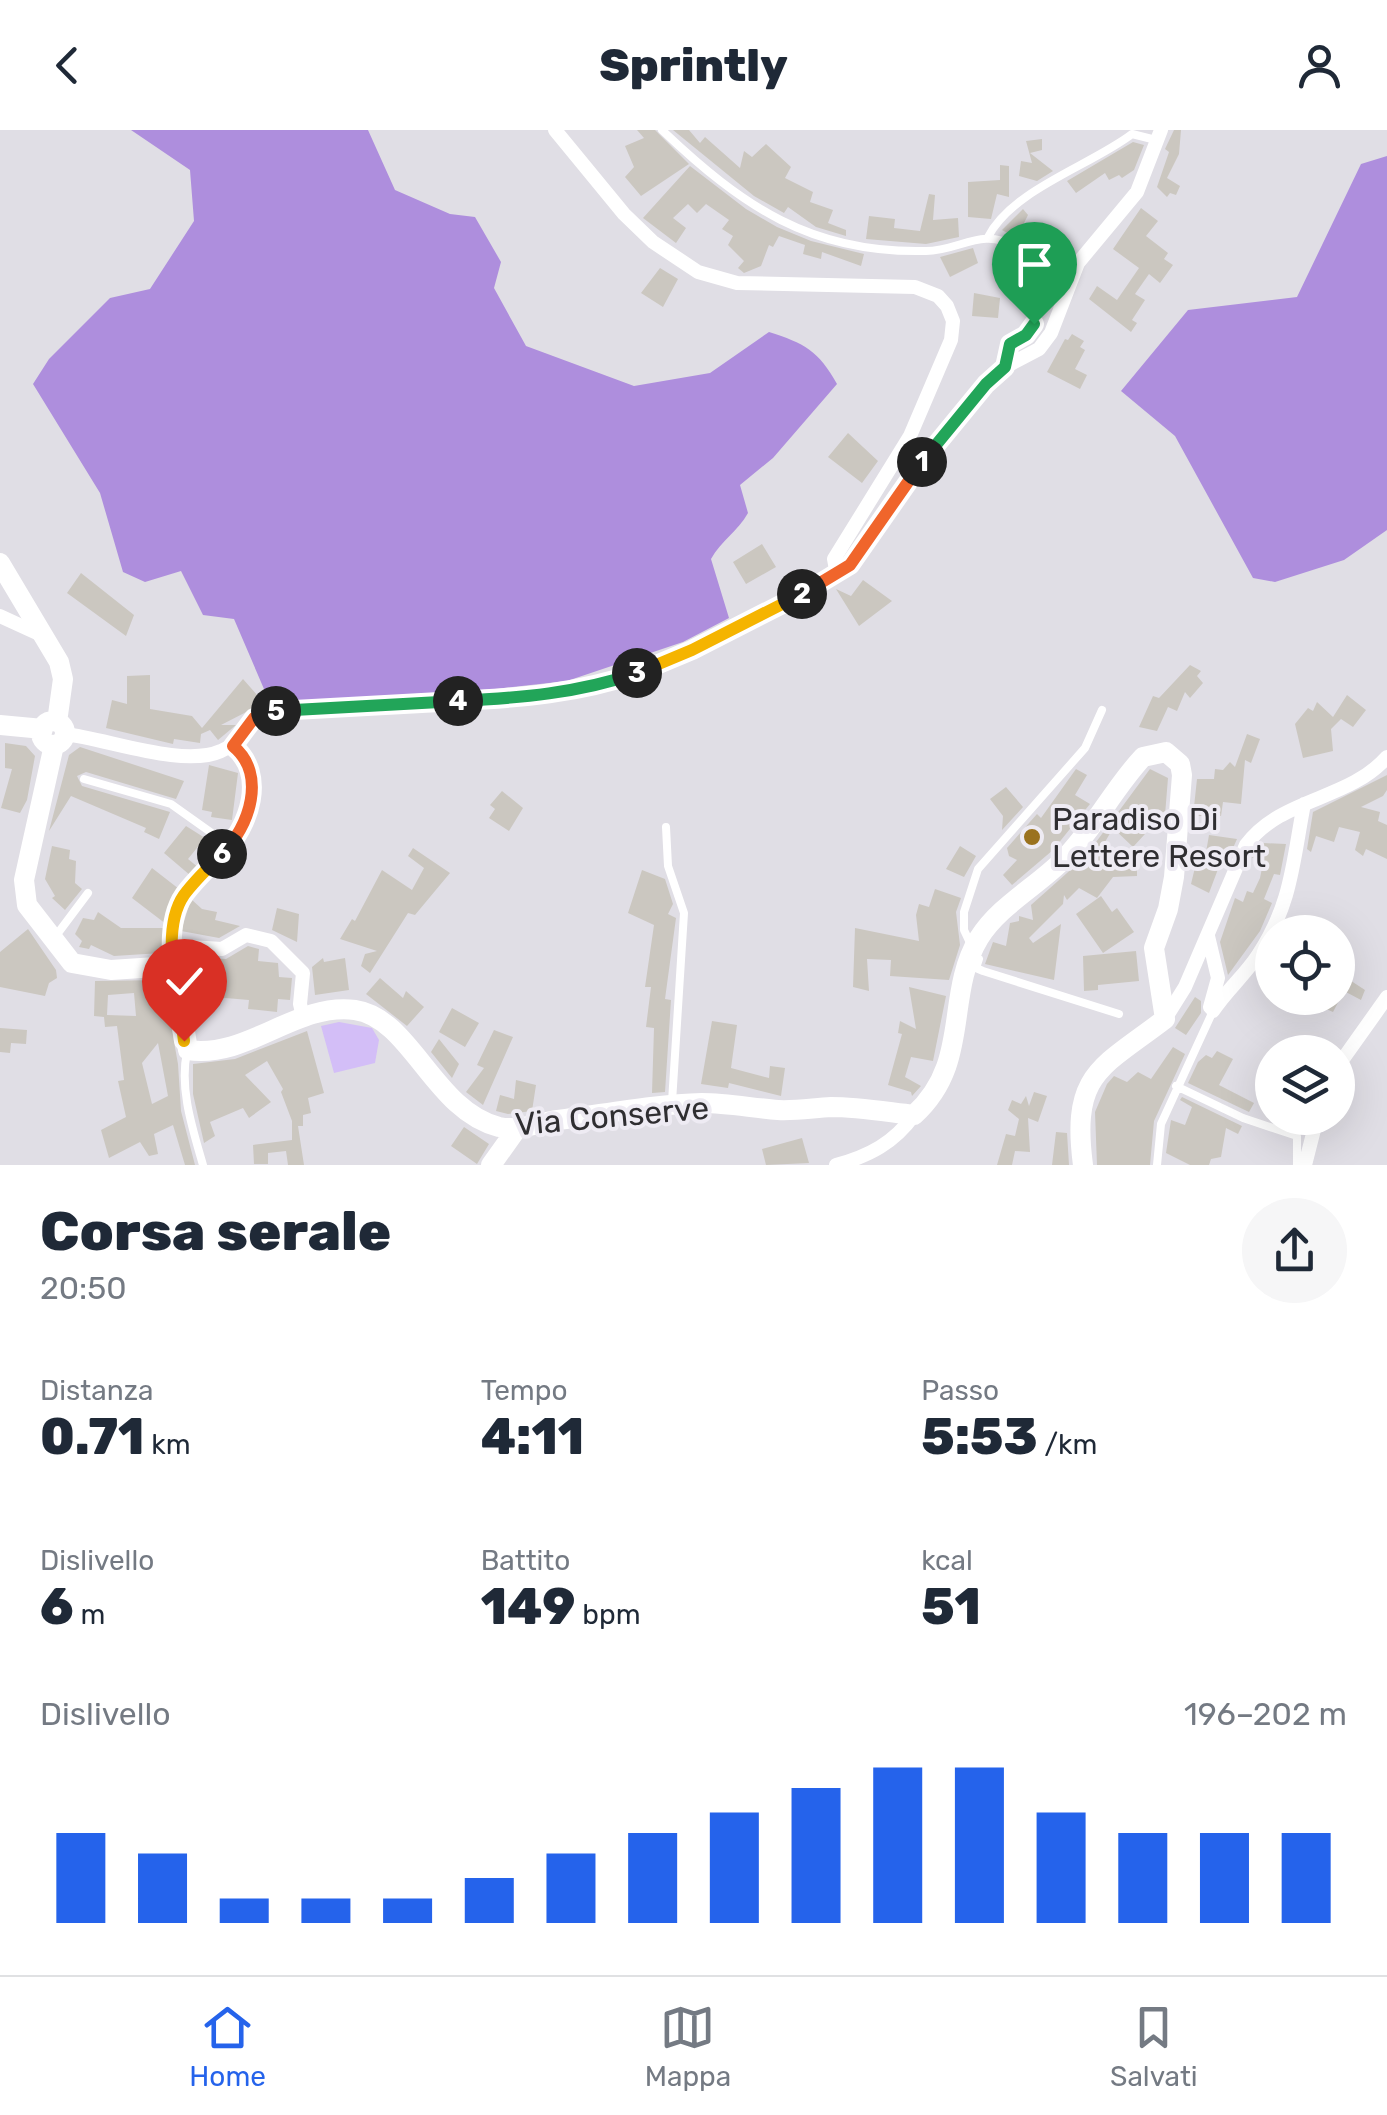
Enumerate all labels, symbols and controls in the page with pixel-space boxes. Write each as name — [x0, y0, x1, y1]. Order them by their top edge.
icon: back — [40, 38, 95, 93]
icon: person — [1292, 38, 1347, 93]
text: Sprintly — [599, 39, 788, 92]
pin — [992, 222, 1077, 325]
icon: arrive — [1007, 237, 1062, 292]
pin: 1 — [897, 437, 947, 487]
text: 1 — [915, 445, 929, 478]
pin: 2 — [777, 569, 827, 619]
text: 2 — [793, 577, 811, 610]
pin: 3 — [612, 648, 662, 698]
text: 3 — [628, 656, 646, 689]
pin: 4 — [433, 676, 483, 726]
text: 4 — [448, 684, 468, 717]
pin: 5 — [251, 686, 301, 736]
text: 5 — [267, 694, 285, 727]
place label: Paradiso Di Lettere Resort — [1052, 800, 1266, 875]
marker: Paradiso Di Lettere Resort — [1021, 826, 1043, 848]
pin: 6 — [197, 829, 247, 879]
text: 6 — [213, 837, 231, 870]
map controls — [1255, 915, 1355, 1135]
button: locate — [1255, 915, 1355, 1015]
pin — [142, 939, 227, 1042]
icon: check — [157, 954, 212, 1009]
button: layers — [1255, 1035, 1355, 1135]
street label: Via Conserve — [513, 1089, 711, 1143]
button: share — [1242, 1198, 1347, 1303]
text: Corsa serale — [40, 1199, 391, 1264]
text: 20:50 — [40, 1269, 127, 1307]
text: Distanza — [40, 1374, 153, 1407]
text: Tempo — [481, 1374, 568, 1407]
text: Passo — [921, 1374, 999, 1407]
text: 0.71 — [40, 1407, 144, 1467]
text: 4:11 — [481, 1407, 584, 1467]
text: 5:53 — [921, 1407, 1038, 1467]
text: km — [144, 1428, 191, 1461]
text: /km — [1038, 1428, 1097, 1461]
text: Dislivello — [40, 1544, 154, 1577]
text: Battito — [481, 1544, 570, 1577]
text: kcal — [921, 1544, 973, 1577]
text: 6 — [40, 1577, 74, 1637]
text: 149 — [481, 1577, 575, 1637]
text: 51 — [921, 1577, 981, 1637]
text: m — [74, 1598, 105, 1631]
text: bpm — [575, 1598, 641, 1631]
text: Dislivello — [40, 1695, 171, 1733]
text: 196–202 m — [1184, 1695, 1347, 1733]
tab: Home — [189, 2000, 266, 2093]
tab: Mappa — [645, 2000, 731, 2093]
tab: Salvati — [1110, 2000, 1198, 2093]

